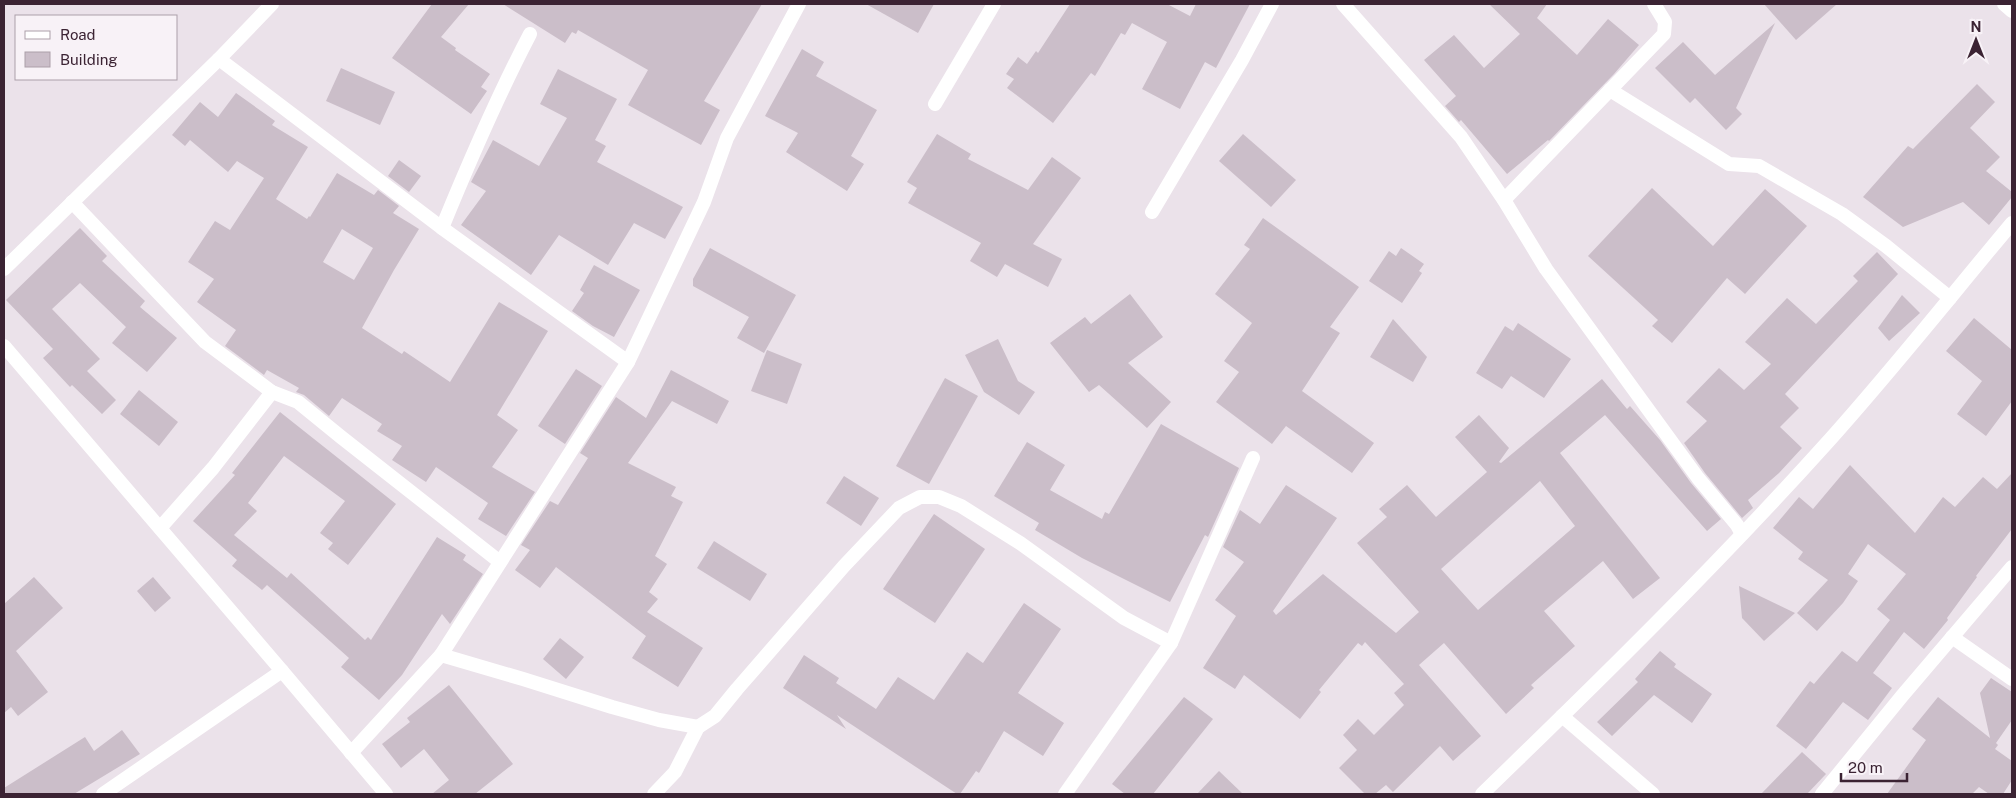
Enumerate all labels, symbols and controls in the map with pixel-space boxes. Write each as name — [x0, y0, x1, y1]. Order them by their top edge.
legend — [15, 15, 178, 80]
north arrow — [1951, 15, 2001, 65]
text: N — [1971, 19, 1981, 35]
text: Road — [60, 26, 96, 43]
text: Building — [60, 51, 118, 68]
scale bar — [1841, 750, 1907, 782]
text: 20 m — [1848, 759, 1883, 776]

